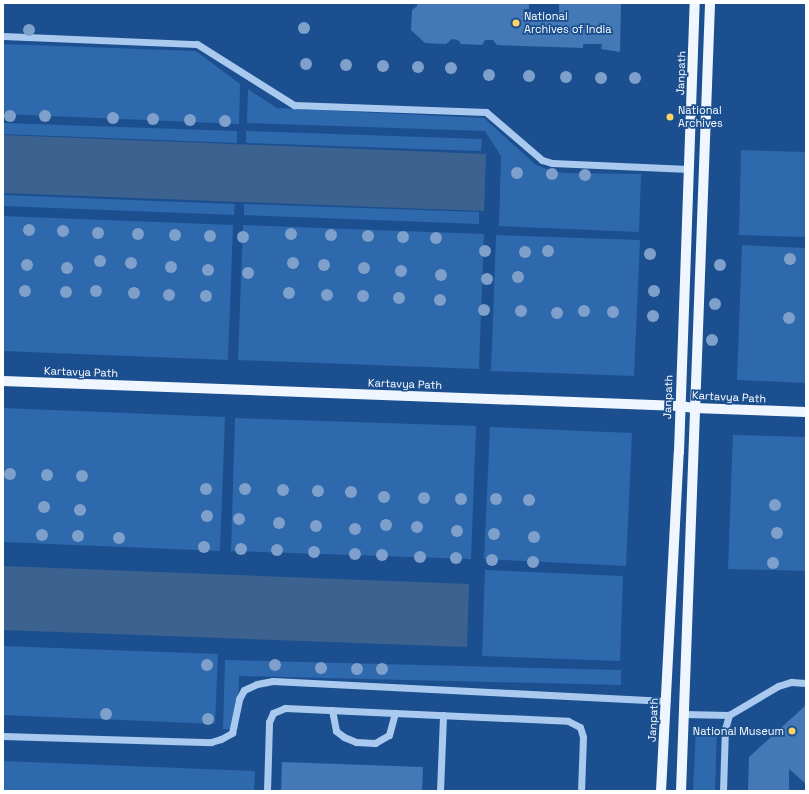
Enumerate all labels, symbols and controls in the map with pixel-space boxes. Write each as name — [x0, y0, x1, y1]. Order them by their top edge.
place label: National Archives of India — [524, 10, 612, 36]
marker: National Archives of India — [511, 18, 521, 28]
street label: Janpath — [674, 51, 688, 95]
place label: National Archives — [678, 104, 723, 130]
marker: National Archives — [665, 112, 675, 122]
street label: Kartavya Path — [44, 364, 118, 380]
street label: Janpath — [661, 375, 675, 419]
street label: Kartavya Path — [368, 376, 442, 392]
street label: Kartavya Path — [692, 388, 766, 406]
street label: Janpath — [645, 698, 661, 742]
place label: National Museum — [693, 724, 784, 738]
marker: National Museum — [787, 726, 797, 736]

